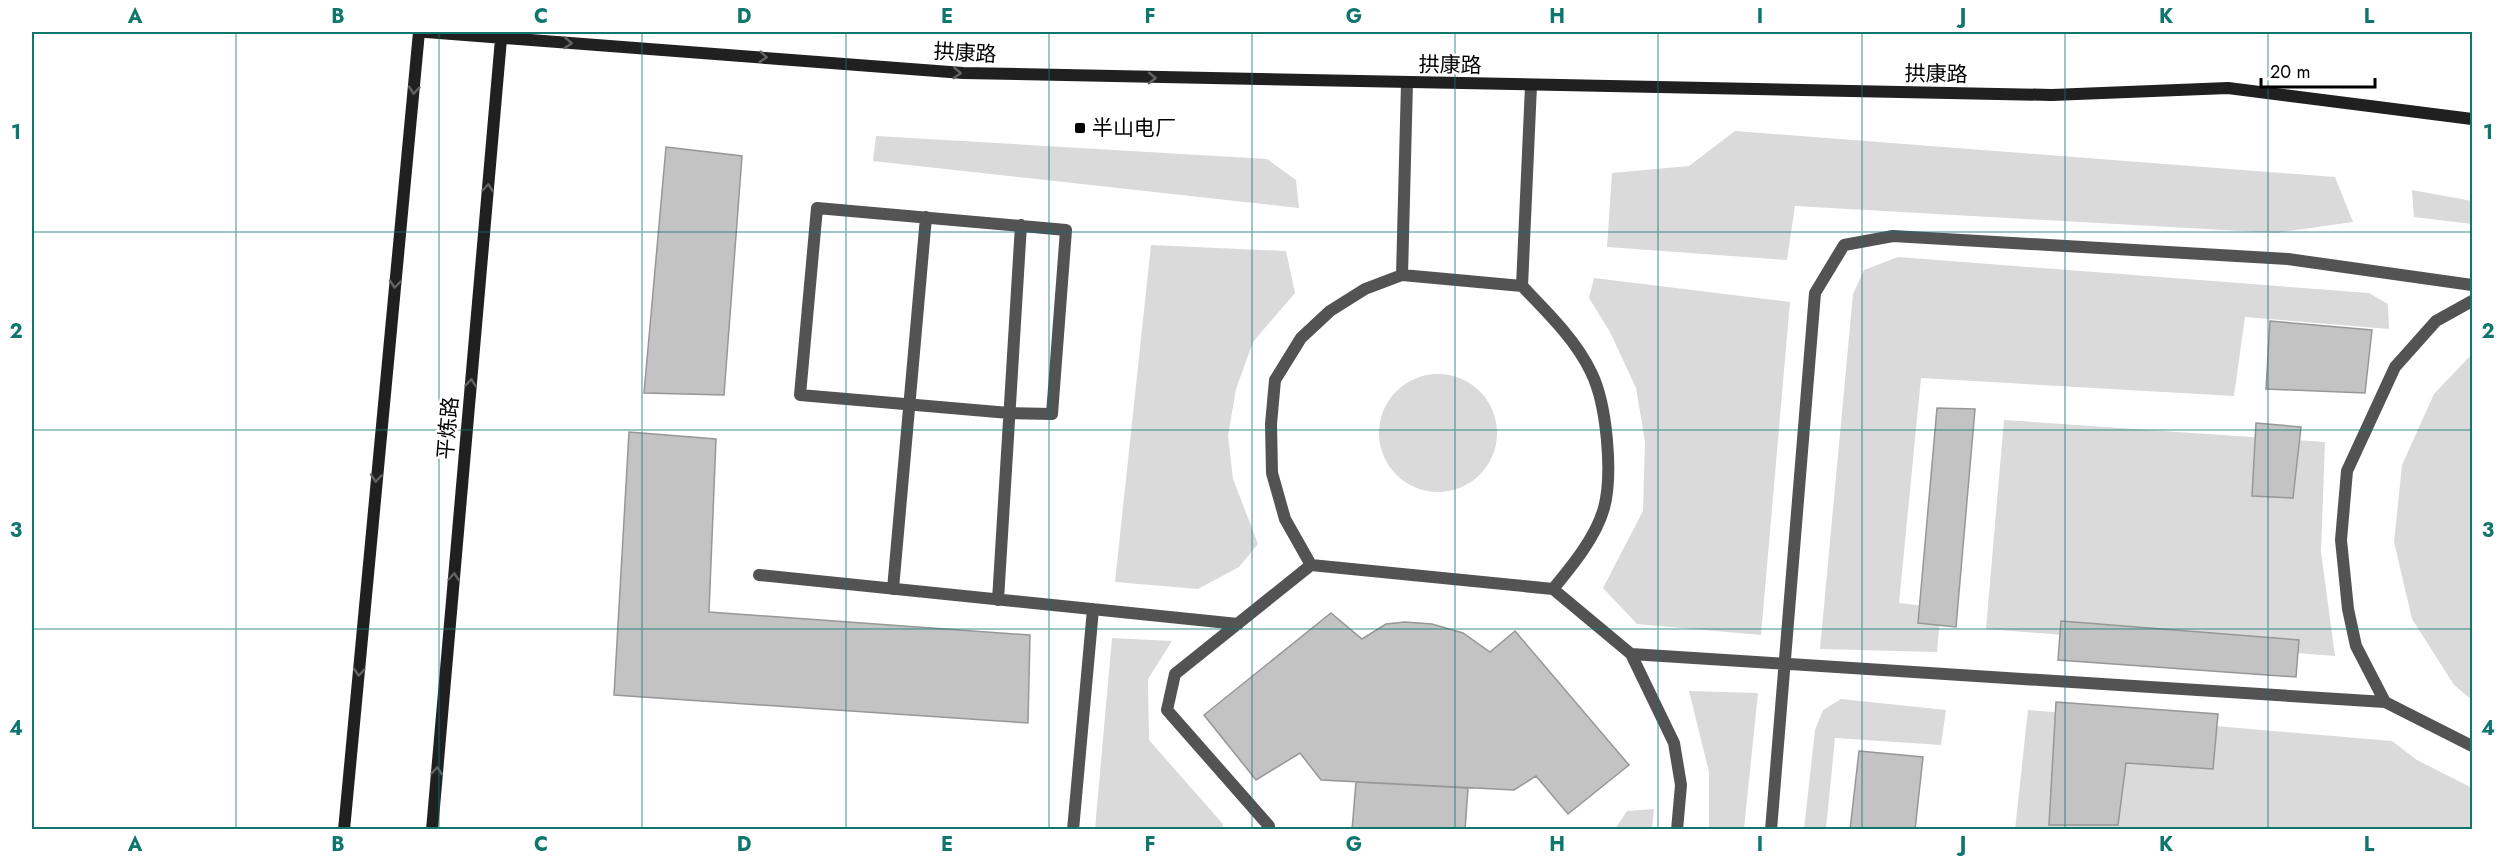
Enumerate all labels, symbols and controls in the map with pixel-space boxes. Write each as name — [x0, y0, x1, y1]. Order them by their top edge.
text: A — [127, 2, 143, 31]
text: B — [331, 2, 345, 31]
text: C — [534, 2, 548, 31]
text: D — [737, 2, 751, 31]
text: E — [941, 2, 953, 31]
text: F — [1144, 2, 1156, 31]
text: G — [1346, 2, 1362, 31]
text: H — [1549, 2, 1565, 31]
text: I — [1757, 2, 1763, 31]
text: J — [1956, 2, 1966, 31]
text: K — [2159, 2, 2173, 31]
text: L — [2364, 2, 2375, 31]
one-way arrow — [564, 36, 573, 49]
street label: 拱康路 — [933, 36, 997, 70]
street label: 拱康路 — [1418, 49, 1482, 81]
one-way arrow — [758, 50, 767, 63]
scale bar — [2261, 51, 2375, 89]
street label: 拱康路 — [1904, 58, 1968, 90]
text: 20 m — [2270, 59, 2310, 85]
one-way arrow — [953, 66, 962, 79]
one-way arrow — [1147, 72, 1156, 84]
one-way arrow — [408, 85, 421, 94]
place label: 半山电厂 — [1092, 113, 1176, 143]
text: 1 — [11, 118, 21, 147]
text: 1 — [2483, 118, 2493, 147]
marker: 半山电厂 — [1073, 121, 1087, 135]
one-way arrow — [481, 184, 494, 193]
one-way arrow — [389, 279, 402, 288]
text: 2 — [9, 317, 23, 346]
text: 2 — [2481, 317, 2495, 346]
one-way arrow — [464, 378, 477, 387]
street label: 平炼路 — [430, 395, 466, 461]
one-way arrow — [370, 473, 383, 482]
text: 3 — [10, 516, 22, 545]
text: 3 — [2482, 516, 2494, 545]
one-way arrow — [447, 572, 460, 582]
one-way arrow — [353, 668, 366, 677]
text: 4 — [9, 714, 23, 743]
text: 4 — [2481, 714, 2495, 743]
one-way arrow — [430, 767, 443, 776]
text: A — [127, 830, 143, 859]
text: B — [331, 830, 345, 859]
text: C — [534, 830, 548, 859]
text: D — [737, 830, 751, 859]
text: E — [941, 830, 953, 859]
text: F — [1144, 830, 1156, 859]
text: G — [1346, 830, 1362, 859]
text: H — [1549, 830, 1565, 859]
text: I — [1757, 830, 1763, 859]
text: J — [1956, 830, 1966, 859]
text: K — [2159, 830, 2173, 859]
text: L — [2364, 830, 2375, 859]

